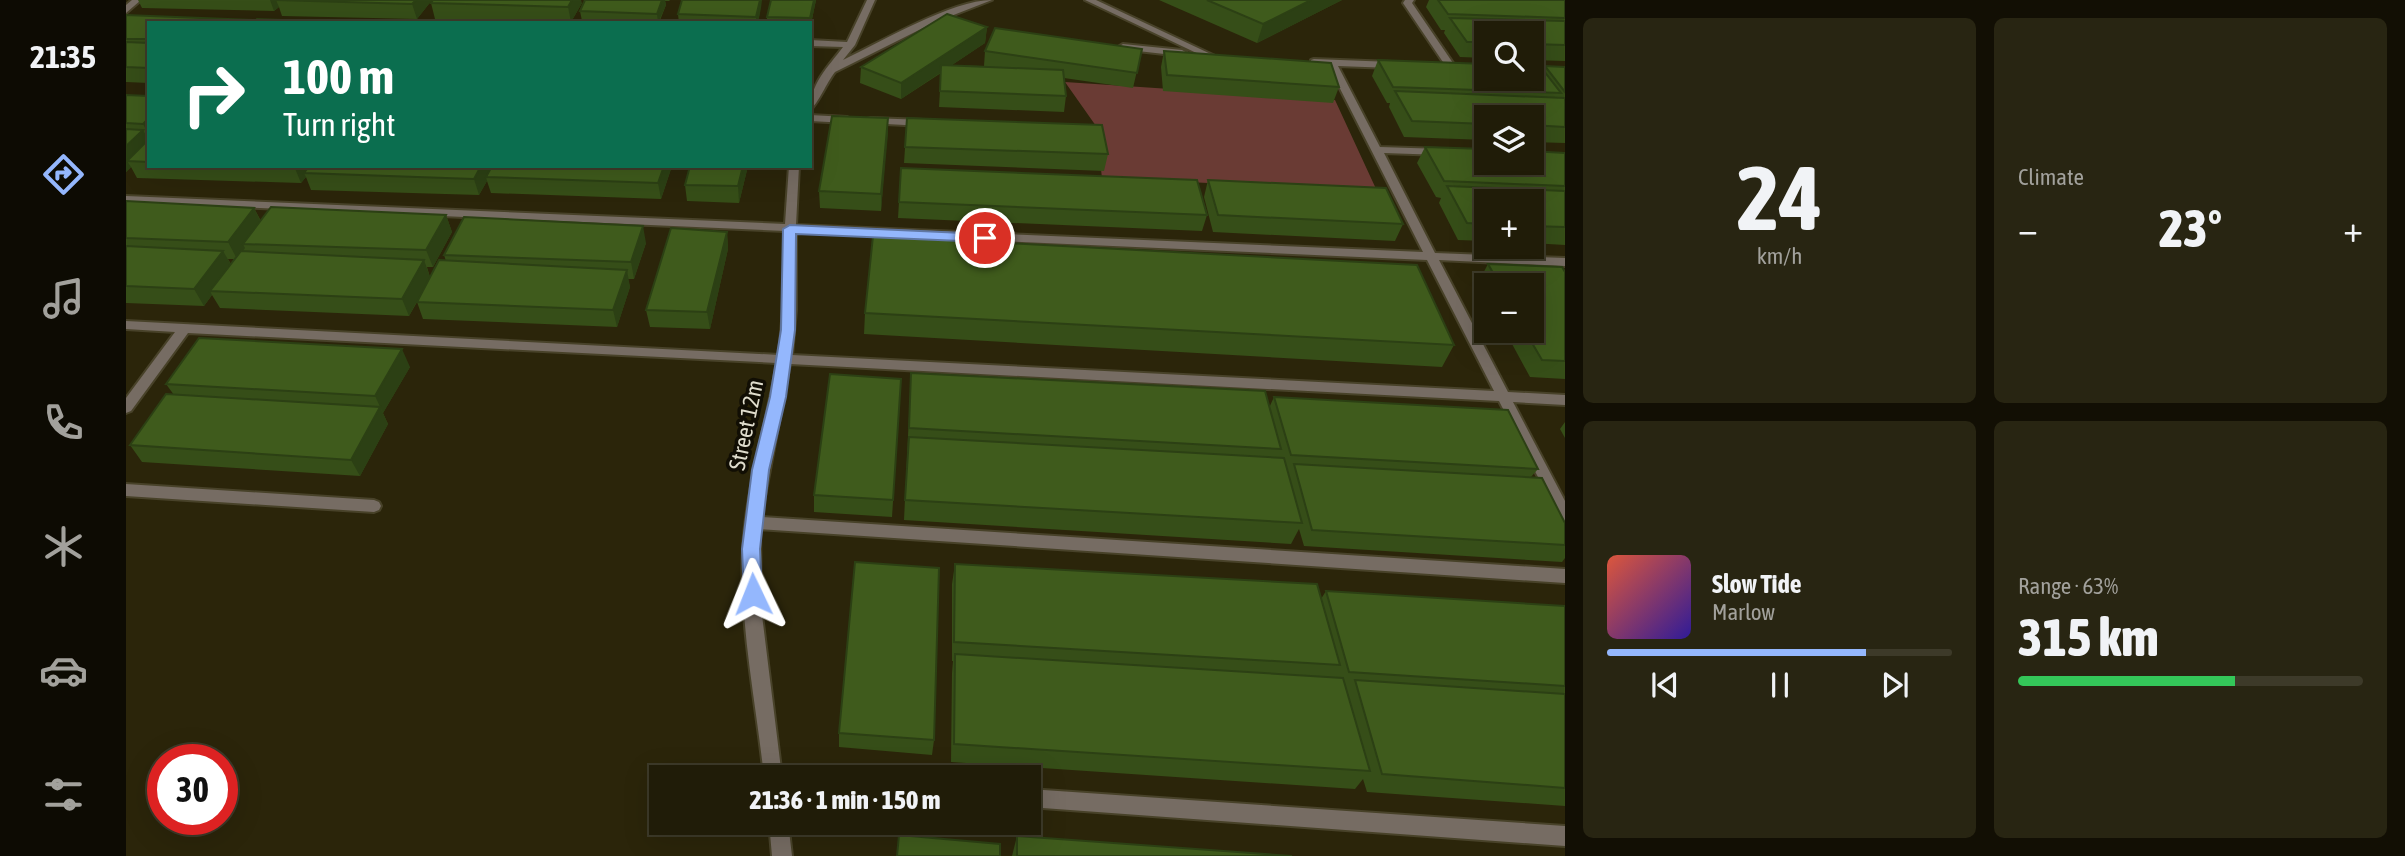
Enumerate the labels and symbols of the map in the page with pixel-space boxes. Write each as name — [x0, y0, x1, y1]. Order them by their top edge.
pin — [955, 208, 1015, 268]
street label: Street 12m — [724, 377, 768, 473]
position arrow — [716, 557, 790, 631]
speed limit sign: 30 — [147, 744, 238, 835]

